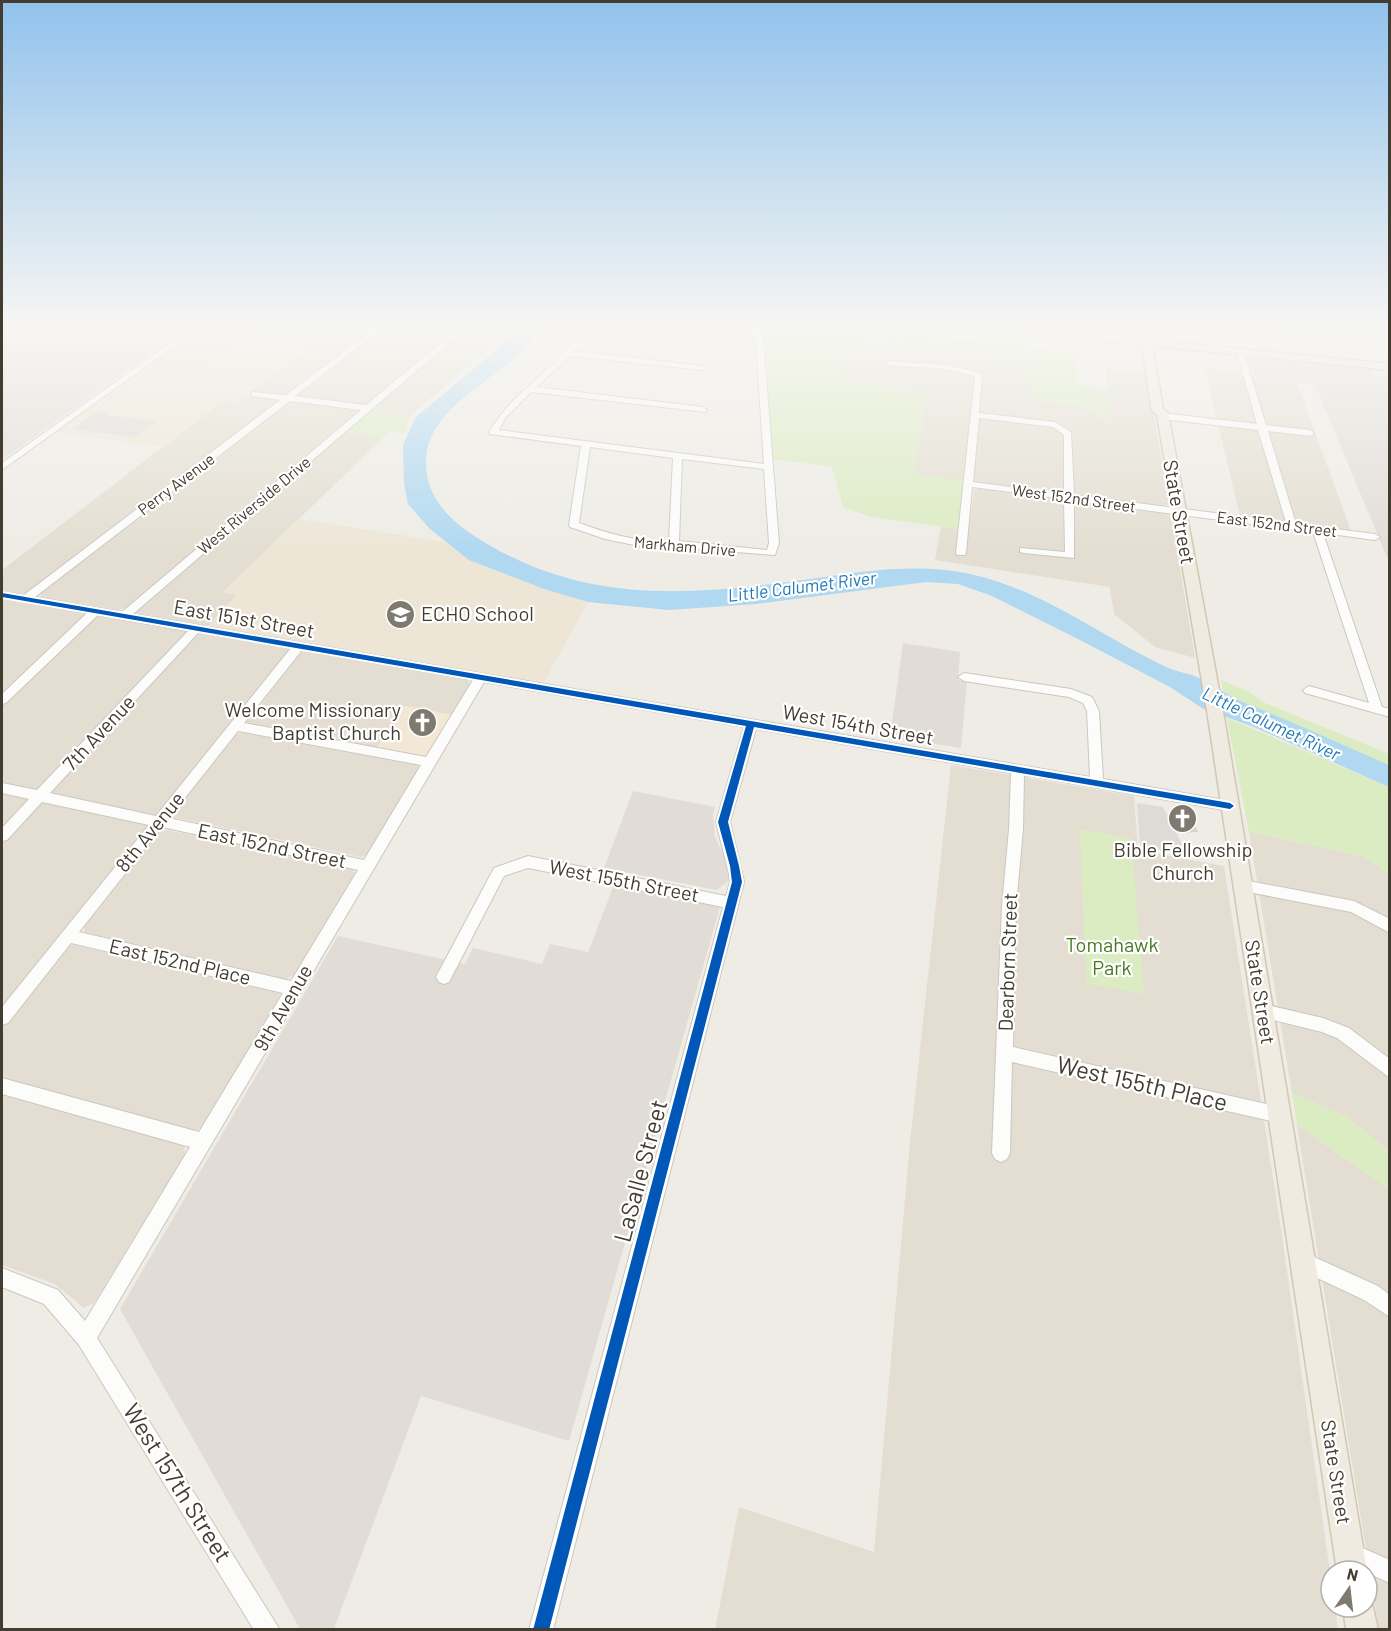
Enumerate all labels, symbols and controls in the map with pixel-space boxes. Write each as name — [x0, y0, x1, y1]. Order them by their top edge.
street label: Perry Avenue — [134, 449, 218, 519]
street label: West Riverside Drive — [193, 452, 314, 557]
street label: State Street — [1159, 458, 1201, 566]
street label: West 152nd Street — [1011, 479, 1137, 516]
street label: East 152nd Street — [1216, 507, 1338, 540]
street label: Markham Drive — [633, 532, 737, 559]
water label: Little Calumet River — [726, 566, 878, 606]
street label: East 151st Street — [172, 594, 316, 642]
school or university icon: ECHO School — [384, 598, 416, 630]
place label: ECHO School — [421, 601, 534, 625]
water label: Little Calumet River — [1199, 682, 1344, 765]
street label: 7th Avenue — [57, 689, 139, 775]
place label: Welcome Missionary Baptist Church — [224, 697, 401, 744]
street label: West 154th Street — [781, 699, 936, 749]
church icon: Welcome Missionary Baptist Church — [406, 706, 438, 738]
street label: 8th Avenue — [110, 786, 189, 876]
church icon: Bible Fellowship Church — [1167, 803, 1199, 835]
street label: East 152nd Street — [196, 818, 349, 872]
place label: Bible Fellowship Church — [1113, 837, 1253, 884]
street label: West 155th Street — [547, 854, 701, 906]
street label: Dearborn Street — [993, 892, 1021, 1032]
park label: Tomahawk Park — [1066, 932, 1158, 979]
street label: East 152nd Place — [107, 933, 253, 989]
street label: State Street — [1241, 938, 1281, 1046]
street label: 9th Avenue — [248, 960, 317, 1055]
street label: West 155th Place — [1054, 1049, 1230, 1116]
street label: LaSalle Street — [607, 1096, 672, 1245]
street label: West 157th Street — [118, 1398, 239, 1567]
street label: State Street — [1317, 1418, 1357, 1526]
north arrow — [1319, 1559, 1379, 1619]
text: N — [1345, 1563, 1360, 1584]

